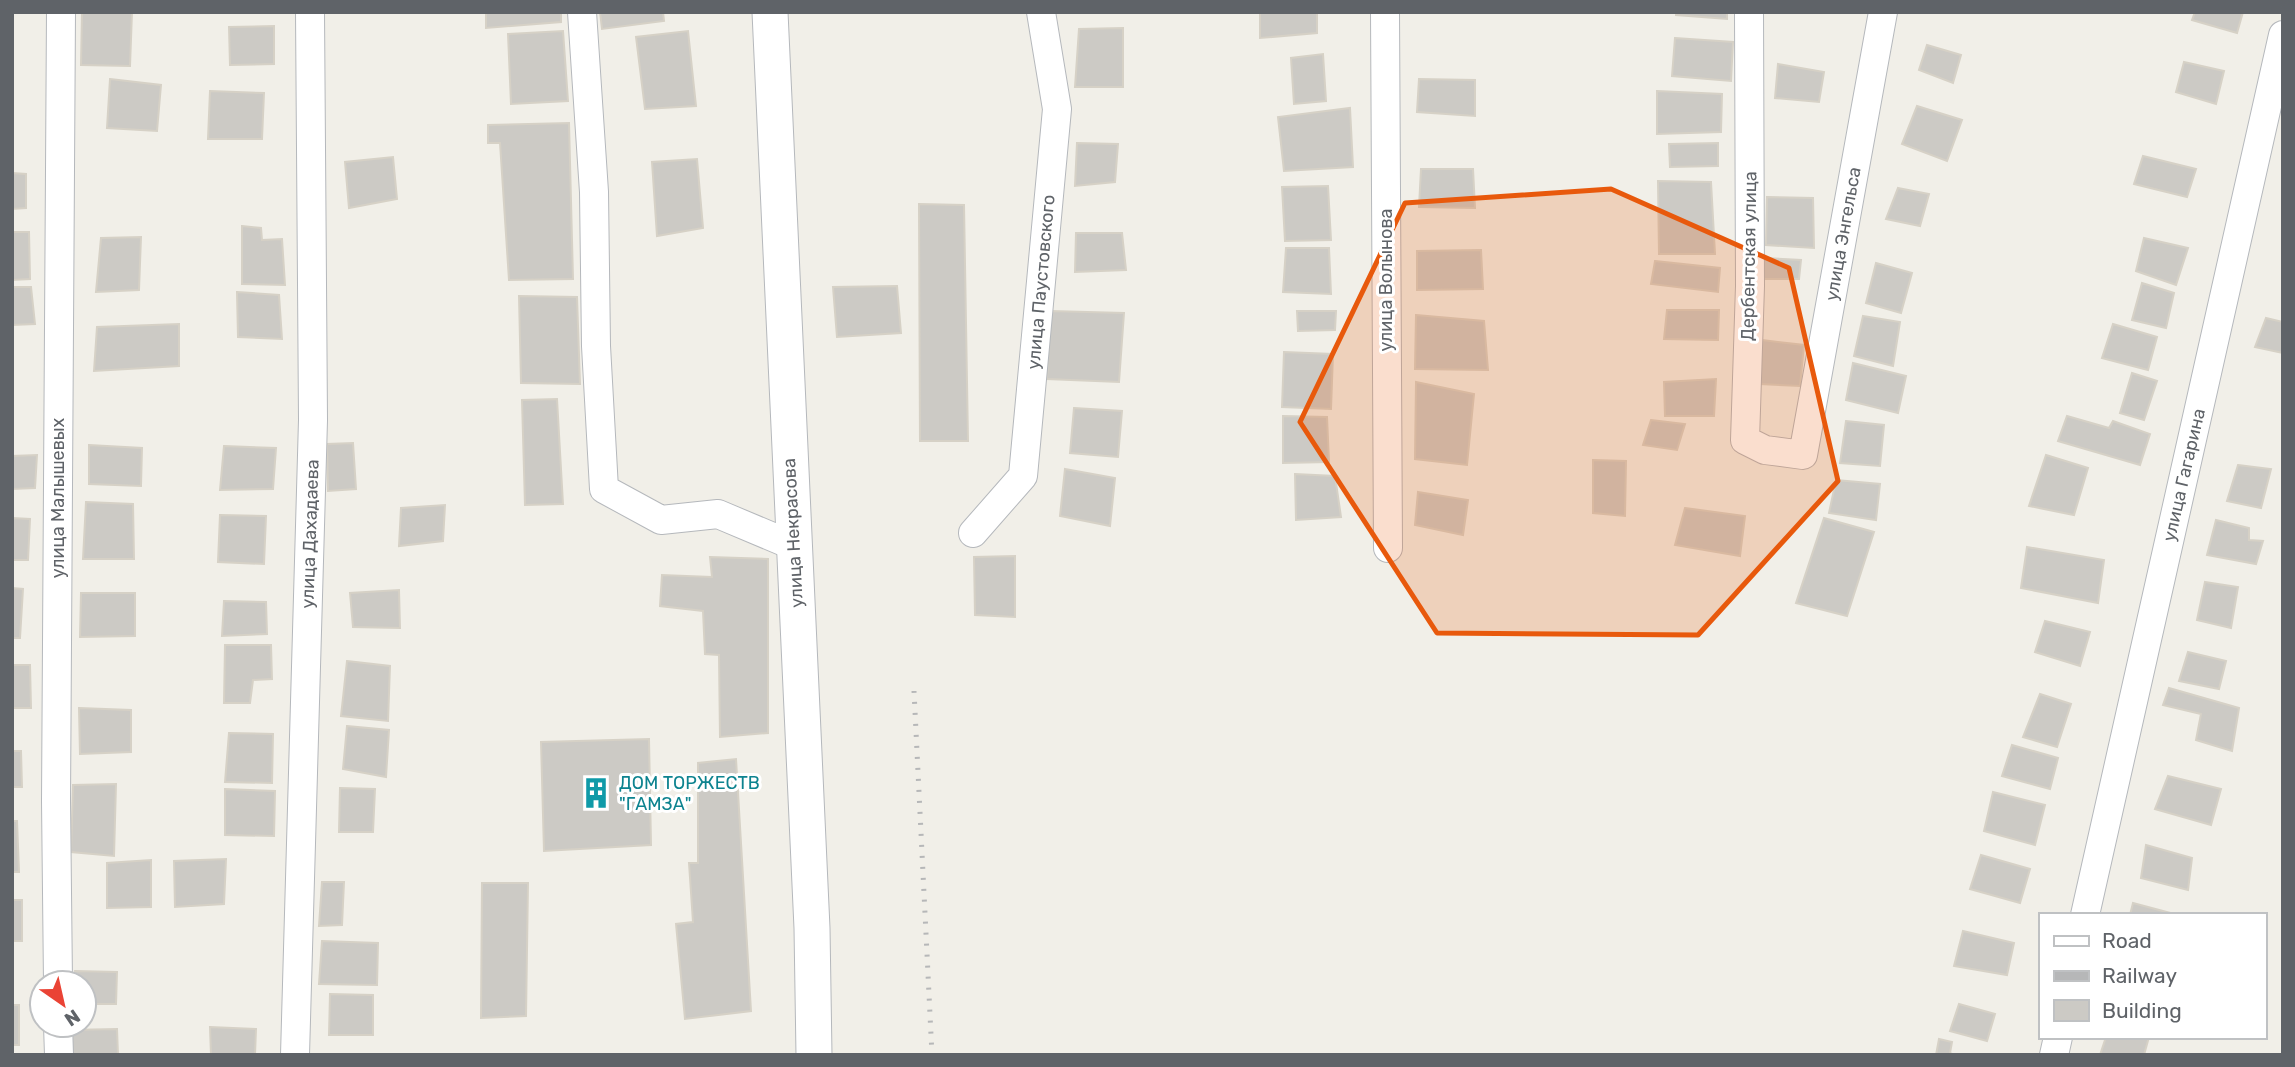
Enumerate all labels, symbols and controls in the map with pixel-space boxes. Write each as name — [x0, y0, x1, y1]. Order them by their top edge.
street label: улица Энгельса — [1820, 165, 1866, 303]
street label: Дербентская улица — [1737, 171, 1761, 341]
street label: улица Паустовского — [1022, 194, 1060, 370]
street label: улица Волынова — [1375, 209, 1397, 351]
street label: улица Гагарина — [2158, 406, 2210, 544]
street label: улица Малышевых — [47, 418, 69, 578]
street label: улица Некрасова — [778, 458, 808, 608]
street label: улица Дахадаева — [296, 459, 324, 609]
place label: ДОМ ТОРЖЕСТВ "ГАМЗА" — [619, 772, 760, 815]
building icon: ДОМ ТОРЖЕСТВ "ГАМЗА" — [579, 776, 613, 810]
legend — [2039, 913, 2267, 1039]
text: Road — [2102, 928, 2152, 953]
text: Railway — [2102, 963, 2177, 988]
north arrow — [28, 969, 98, 1039]
text: Building — [2102, 998, 2182, 1023]
text: N — [60, 1004, 84, 1031]

